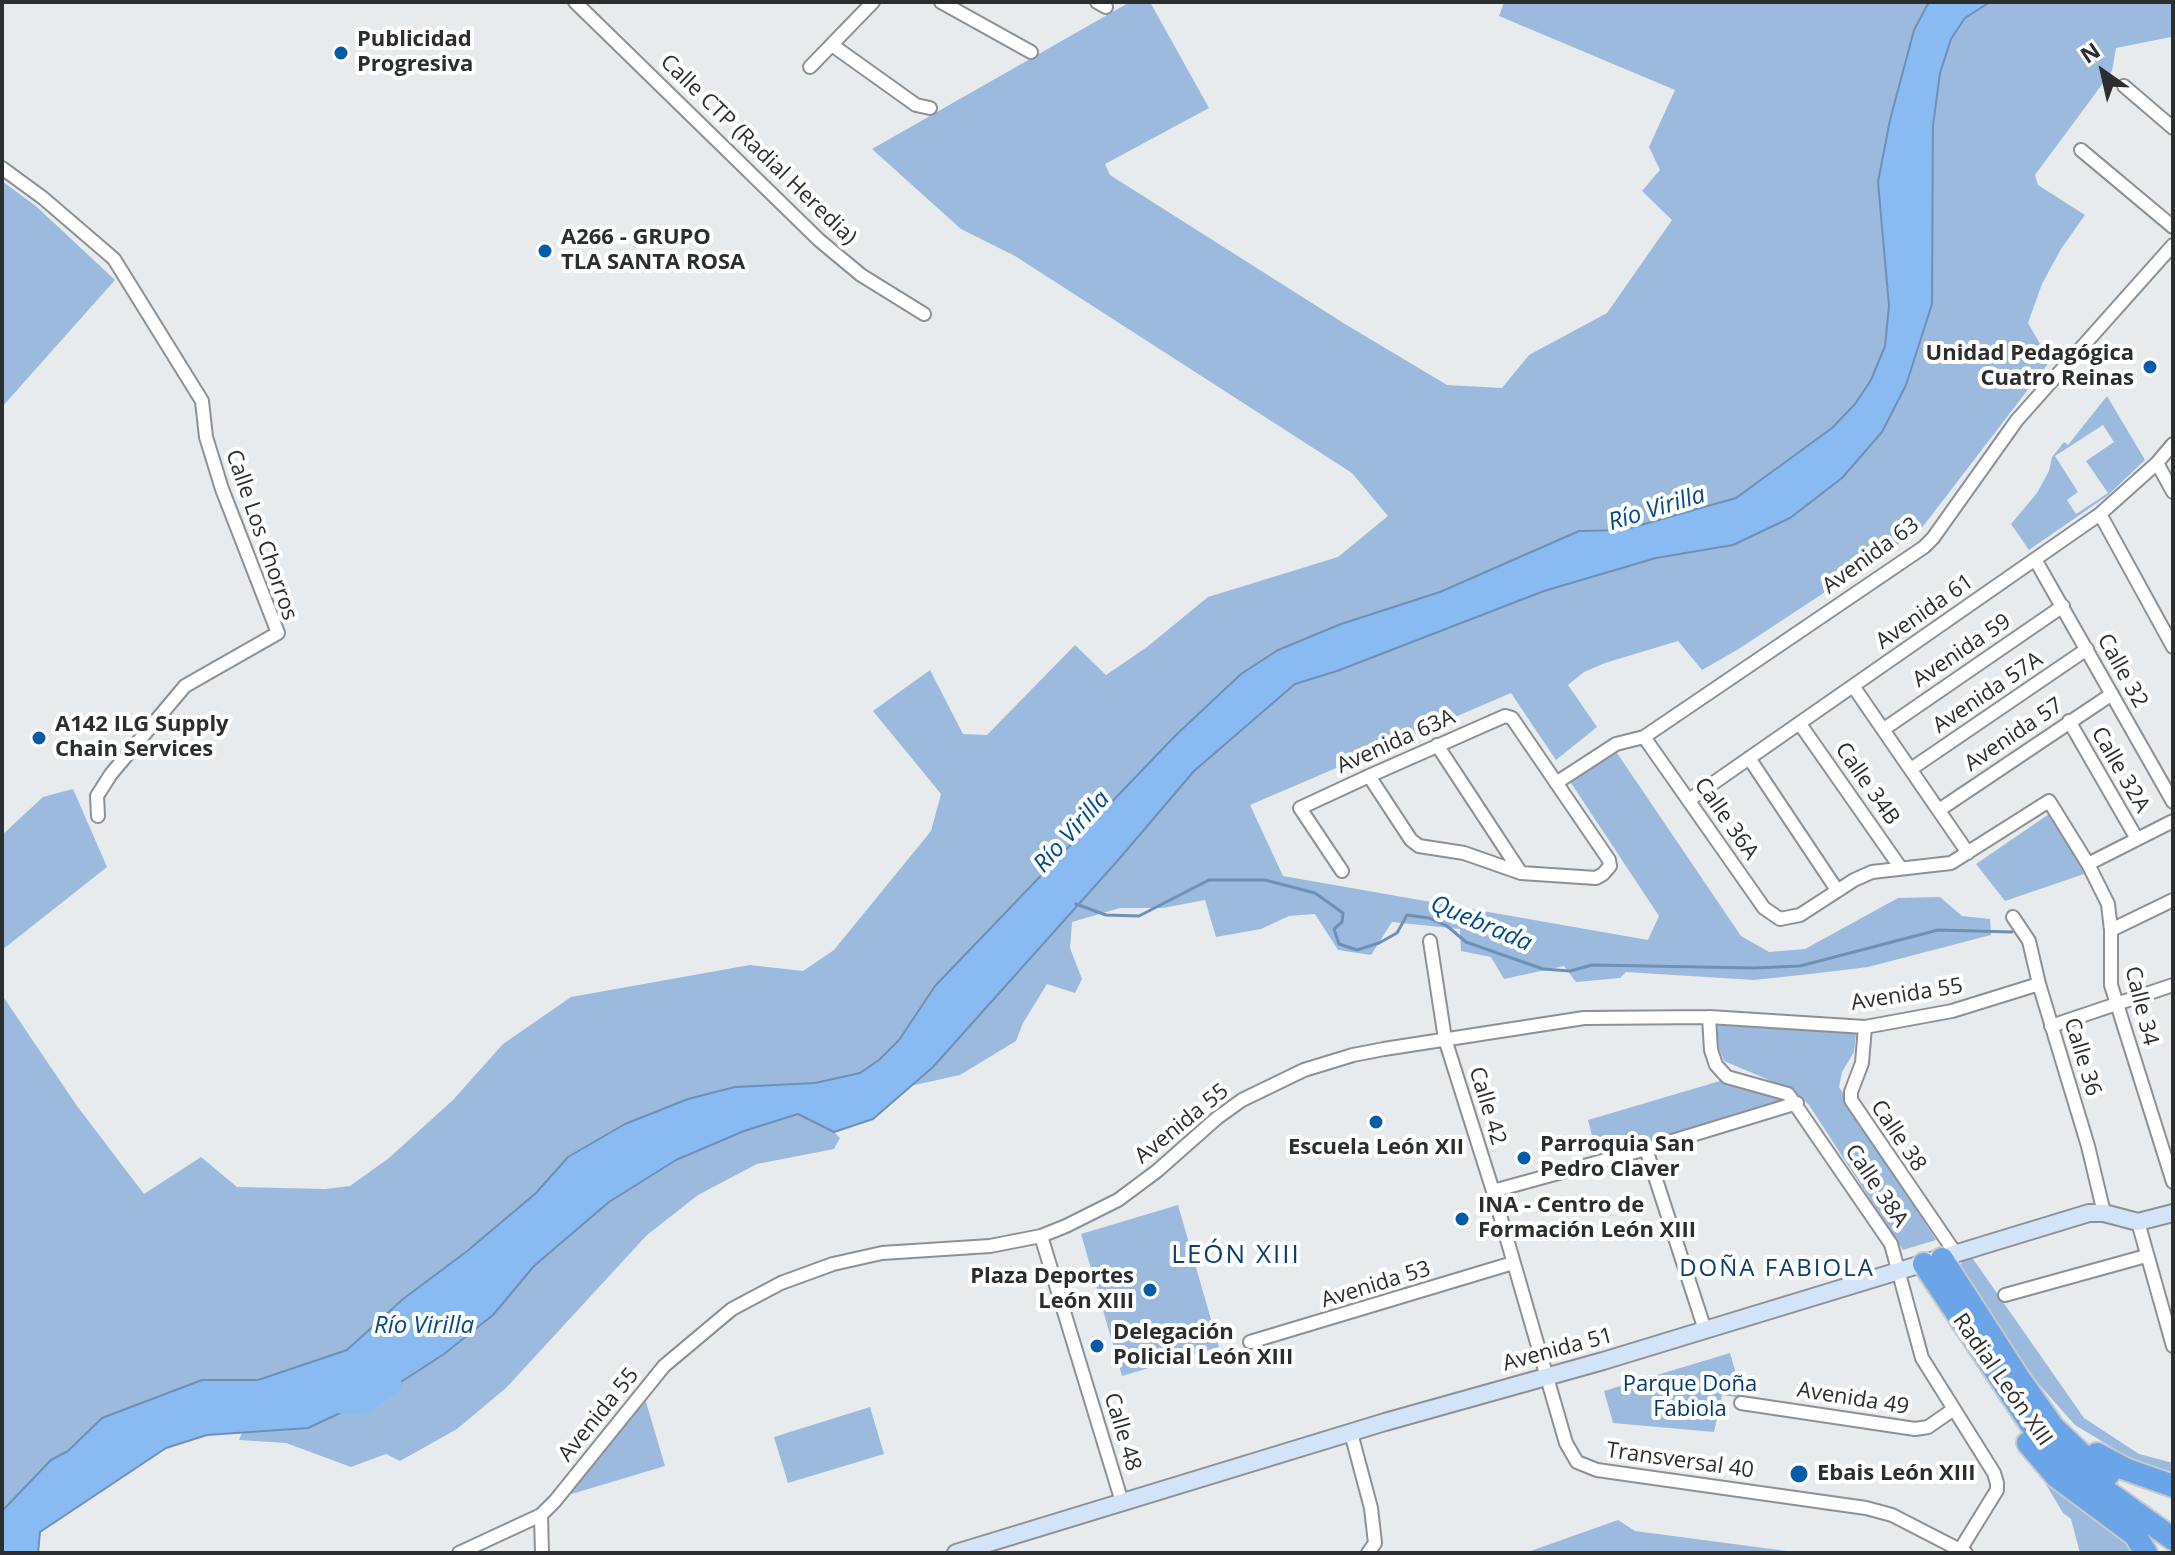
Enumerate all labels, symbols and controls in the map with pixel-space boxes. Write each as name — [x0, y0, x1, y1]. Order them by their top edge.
place label: Publicidad Progresiva — [357, 27, 473, 78]
north arrow — [2063, 32, 2143, 112]
text: N — [2074, 35, 2105, 70]
marker: Publicidad Progresiva — [332, 44, 350, 62]
street label: Calle CTP (Radial Heredia) — [654, 49, 862, 251]
place label: A266 - GRUPO TLA SANTA ROSA — [561, 225, 745, 276]
marker: A266 - GRUPO TLA SANTA ROSA — [536, 242, 554, 260]
place label: Unidad Pedagógica Cuatro Reinas — [1926, 341, 2134, 392]
marker: Unidad Pedagógica Cuatro Reinas — [2141, 358, 2159, 376]
street label: Calle Los Chorros — [219, 446, 303, 624]
water label: Río Virilla — [1605, 481, 1709, 537]
street label: Avenida 63 — [1818, 512, 1924, 600]
street label: Avenida 61 — [1871, 569, 1979, 655]
street label: Avenida 59 — [1908, 609, 2016, 693]
street label: Calle 32 — [2091, 629, 2153, 713]
street label: Avenida 57A — [1928, 647, 2048, 739]
street label: Avenida 57 — [1960, 693, 2068, 777]
street label: Avenida 63A — [1333, 704, 1459, 780]
place label: A142 ILG Supply Chain Services — [55, 712, 229, 764]
street label: Calle 32A — [2085, 723, 2155, 817]
marker: A142 ILG Supply Chain Services — [30, 729, 48, 747]
street label: Calle 34B — [1829, 738, 1905, 830]
street label: Calle 36A — [1688, 773, 1764, 865]
water label: Río Virilla — [1028, 785, 1116, 879]
water label: Quebrada — [1426, 890, 1536, 958]
street label: Calle 34 — [2118, 964, 2164, 1048]
street label: Avenida 55 — [1849, 973, 1965, 1017]
street label: Calle 36 — [2058, 1015, 2106, 1099]
street label: Calle 42 — [1463, 1064, 1511, 1148]
street label: Avenida 55 — [1130, 1078, 1234, 1170]
street label: Calle 38 — [1865, 1095, 1931, 1177]
marker: Escuela León XII — [1367, 1113, 1385, 1131]
place label: Parroquia San Pedro Claver — [1540, 1132, 1695, 1184]
place label: Escuela León XII — [1288, 1135, 1464, 1161]
street label: Calle 38A — [1839, 1140, 1913, 1232]
marker: Parroquia San Pedro Claver — [1515, 1149, 1533, 1167]
place label: INA - Centro de Formación León XIII — [1478, 1193, 1696, 1244]
marker: INA - Centro de Formación León XIII — [1453, 1210, 1471, 1228]
district label: LEÓN XIII — [1171, 1240, 1301, 1272]
district label: DOÑA FABIOLA — [1679, 1255, 1875, 1283]
street label: Avenida 53 — [1318, 1256, 1434, 1314]
place label: Plaza Deportes León XIII — [970, 1264, 1134, 1316]
marker: Plaza Deportes León XIII — [1141, 1281, 1159, 1299]
street label: Radial León XIII — [1947, 1309, 2057, 1451]
water label: Río Virilla — [374, 1312, 474, 1340]
place label: Delegación Policial León XIII — [1113, 1320, 1293, 1372]
street label: Avenida 51 — [1500, 1323, 1616, 1377]
marker: Delegación Policial León XIII — [1088, 1337, 1106, 1355]
street label: Avenida 55 — [553, 1363, 645, 1467]
park label: Parque Doña Fabiola — [1623, 1372, 1757, 1424]
street label: Avenida 49 — [1795, 1377, 1911, 1421]
street label: Calle 48 — [1098, 1390, 1146, 1474]
street label: Transversal 40 — [1604, 1438, 1756, 1484]
place label: Ebais León XIII — [1817, 1461, 1976, 1487]
marker: Ebais León XIII — [1788, 1463, 1810, 1485]

